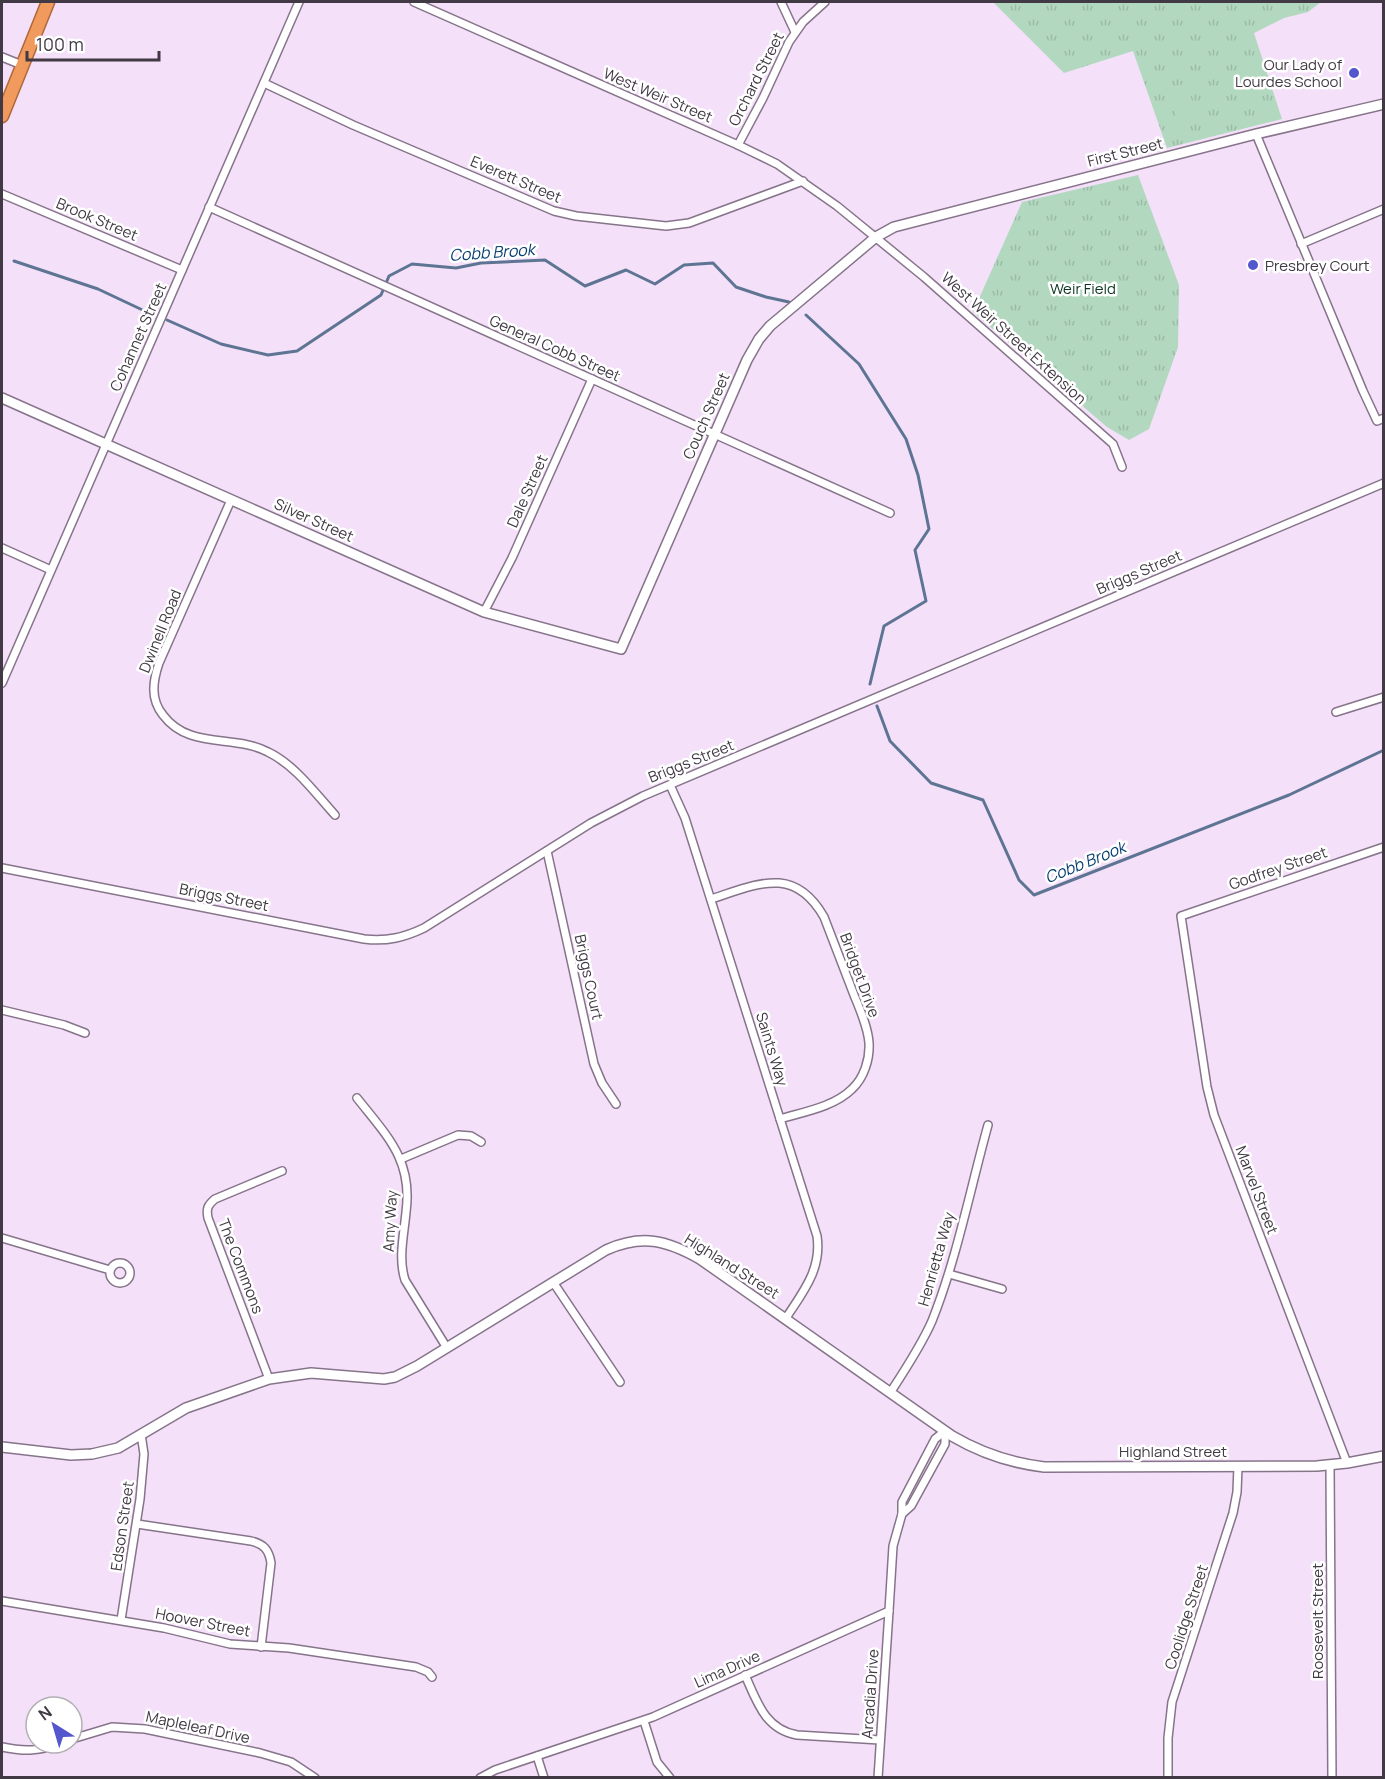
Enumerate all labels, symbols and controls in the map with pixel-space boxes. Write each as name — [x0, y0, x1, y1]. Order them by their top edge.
scale bar — [27, 24, 159, 62]
street label: Orchard Street — [723, 28, 789, 130]
text: 100 m — [36, 32, 84, 56]
place label: Our Lady of Lourdes School — [1235, 54, 1343, 92]
street label: West Weir Street — [600, 63, 716, 127]
marker: Our Lady of Lourdes School — [1347, 66, 1361, 80]
street label: First Street — [1085, 132, 1165, 172]
street label: Everett Street — [467, 150, 565, 208]
street label: Brook Street — [53, 192, 141, 246]
water label: Cobb Brook — [449, 238, 537, 266]
place label: Presbrey Court — [1265, 255, 1370, 276]
marker: Presbrey Court — [1246, 258, 1260, 272]
street label: West Weir Street Extension — [937, 267, 1091, 409]
park label: Weir Field — [1050, 278, 1116, 299]
street label: Cohannet Street — [105, 280, 171, 394]
street label: General Cobb Street — [486, 310, 624, 386]
street label: Couch Street — [678, 369, 734, 463]
street label: Dale Street — [502, 451, 552, 531]
street label: Silver Street — [271, 493, 357, 547]
street label: Briggs Street — [1093, 545, 1185, 599]
street label: Dwinell Road — [134, 586, 186, 676]
street label: Briggs Street — [645, 734, 737, 788]
water label: Cobb Brook — [1041, 835, 1131, 888]
street label: Godfrey Street — [1226, 841, 1330, 895]
street label: Briggs Street — [177, 878, 271, 916]
street label: Bridget Drive — [835, 930, 885, 1020]
street label: Briggs Court — [570, 932, 608, 1022]
street label: Saints Way — [751, 1010, 793, 1089]
street label: Marvel Street — [1231, 1143, 1283, 1237]
street label: Amy Way — [378, 1189, 402, 1253]
street label: Henrietta Way — [913, 1209, 959, 1309]
street label: The Commons — [213, 1215, 269, 1317]
street label: Highland Street — [681, 1228, 783, 1304]
street label: Highland Street — [1119, 1441, 1227, 1462]
street label: Edson Street — [105, 1480, 139, 1572]
street label: Coolidge Street — [1159, 1562, 1213, 1672]
street label: Roosevelt Street — [1307, 1563, 1328, 1679]
street label: Hoover Street — [154, 1603, 252, 1641]
street label: Lima Drive — [691, 1645, 764, 1693]
street label: Arcadia Drive — [856, 1648, 884, 1740]
north arrow — [24, 1695, 84, 1755]
text: N — [34, 1701, 56, 1725]
street label: Mapleleaf Drive — [144, 1706, 252, 1748]

